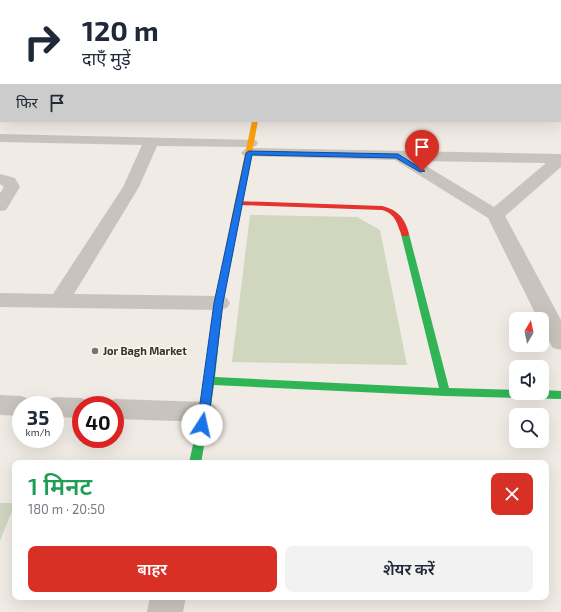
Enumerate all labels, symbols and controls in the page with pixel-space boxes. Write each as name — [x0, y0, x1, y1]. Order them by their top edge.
text: 120 m — [82, 13, 159, 47]
icon: right — [16, 16, 68, 68]
text: दाएँ मुड़ें — [82, 47, 131, 69]
icon: arrive — [46, 92, 68, 114]
text: फिर — [16, 93, 38, 111]
pin — [405, 130, 439, 171]
icon: arrive — [411, 136, 433, 158]
north arrow — [509, 312, 549, 352]
map controls — [509, 312, 549, 448]
place label: Jor Bagh Market — [103, 344, 187, 357]
marker: Jor Bagh Market — [90, 346, 100, 356]
button: sound — [509, 360, 549, 400]
speed limit sign: 40 — [72, 396, 124, 448]
position arrow — [181, 404, 223, 446]
text: 35 — [27, 405, 49, 429]
button: search — [509, 408, 549, 448]
text: km/h — [26, 426, 50, 438]
text: 1 मिनट — [28, 471, 92, 500]
button: close — [491, 473, 533, 515]
text: 180 m · 20:50 — [28, 501, 105, 517]
button: बाहर — [28, 546, 277, 592]
button: शेयर करें — [285, 546, 533, 592]

